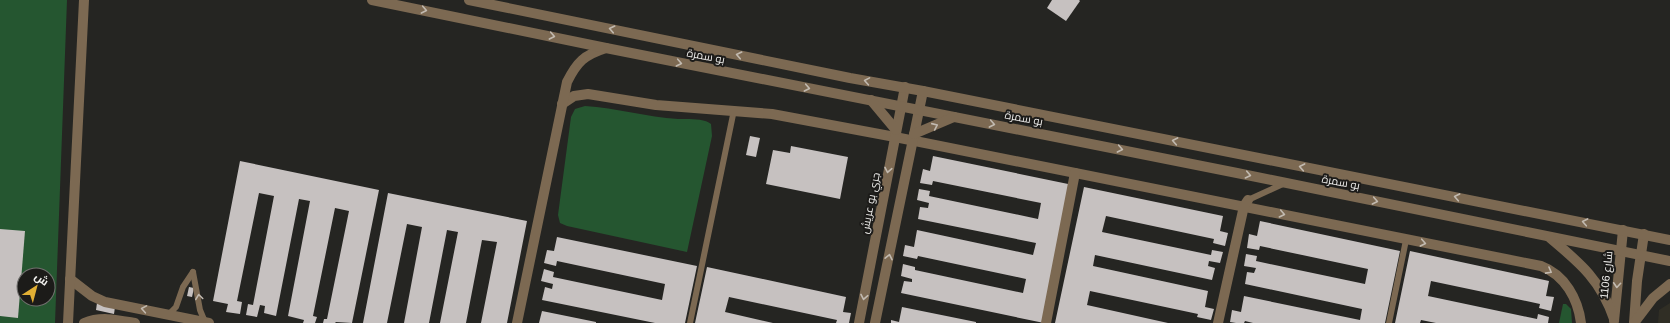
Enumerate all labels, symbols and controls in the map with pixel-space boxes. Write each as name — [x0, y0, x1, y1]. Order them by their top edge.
one-way arrow — [421, 6, 427, 14]
one-way arrow — [609, 25, 615, 33]
one-way arrow — [549, 31, 555, 39]
street label: بو سمرة — [686, 46, 726, 67]
one-way arrow — [736, 51, 743, 60]
one-way arrow — [676, 58, 682, 66]
one-way arrow — [864, 77, 870, 86]
one-way arrow — [803, 83, 810, 91]
street label: بو سمرة — [1004, 108, 1044, 129]
one-way arrow — [989, 120, 996, 128]
one-way arrow — [931, 122, 938, 130]
one-way arrow — [1172, 138, 1178, 146]
one-way arrow — [1117, 145, 1123, 153]
one-way arrow — [1299, 163, 1305, 172]
one-way arrow — [885, 167, 893, 173]
one-way arrow — [1244, 170, 1251, 178]
street label: جري بو عريش — [858, 171, 885, 235]
street label: بو سمرة — [1321, 172, 1361, 193]
one-way arrow — [1454, 194, 1461, 202]
one-way arrow — [1372, 197, 1378, 205]
one-way arrow — [1279, 210, 1285, 218]
one-way arrow — [1582, 219, 1588, 227]
one-way arrow — [1420, 238, 1426, 247]
street label: شارع 1106 — [1598, 250, 1616, 300]
one-way arrow — [884, 254, 892, 261]
one-way arrow — [1545, 266, 1552, 273]
north arrow — [16, 267, 56, 307]
text: ش — [32, 270, 51, 289]
one-way arrow — [1613, 282, 1622, 288]
one-way arrow — [195, 294, 204, 300]
one-way arrow — [860, 294, 868, 300]
one-way arrow — [140, 306, 147, 314]

